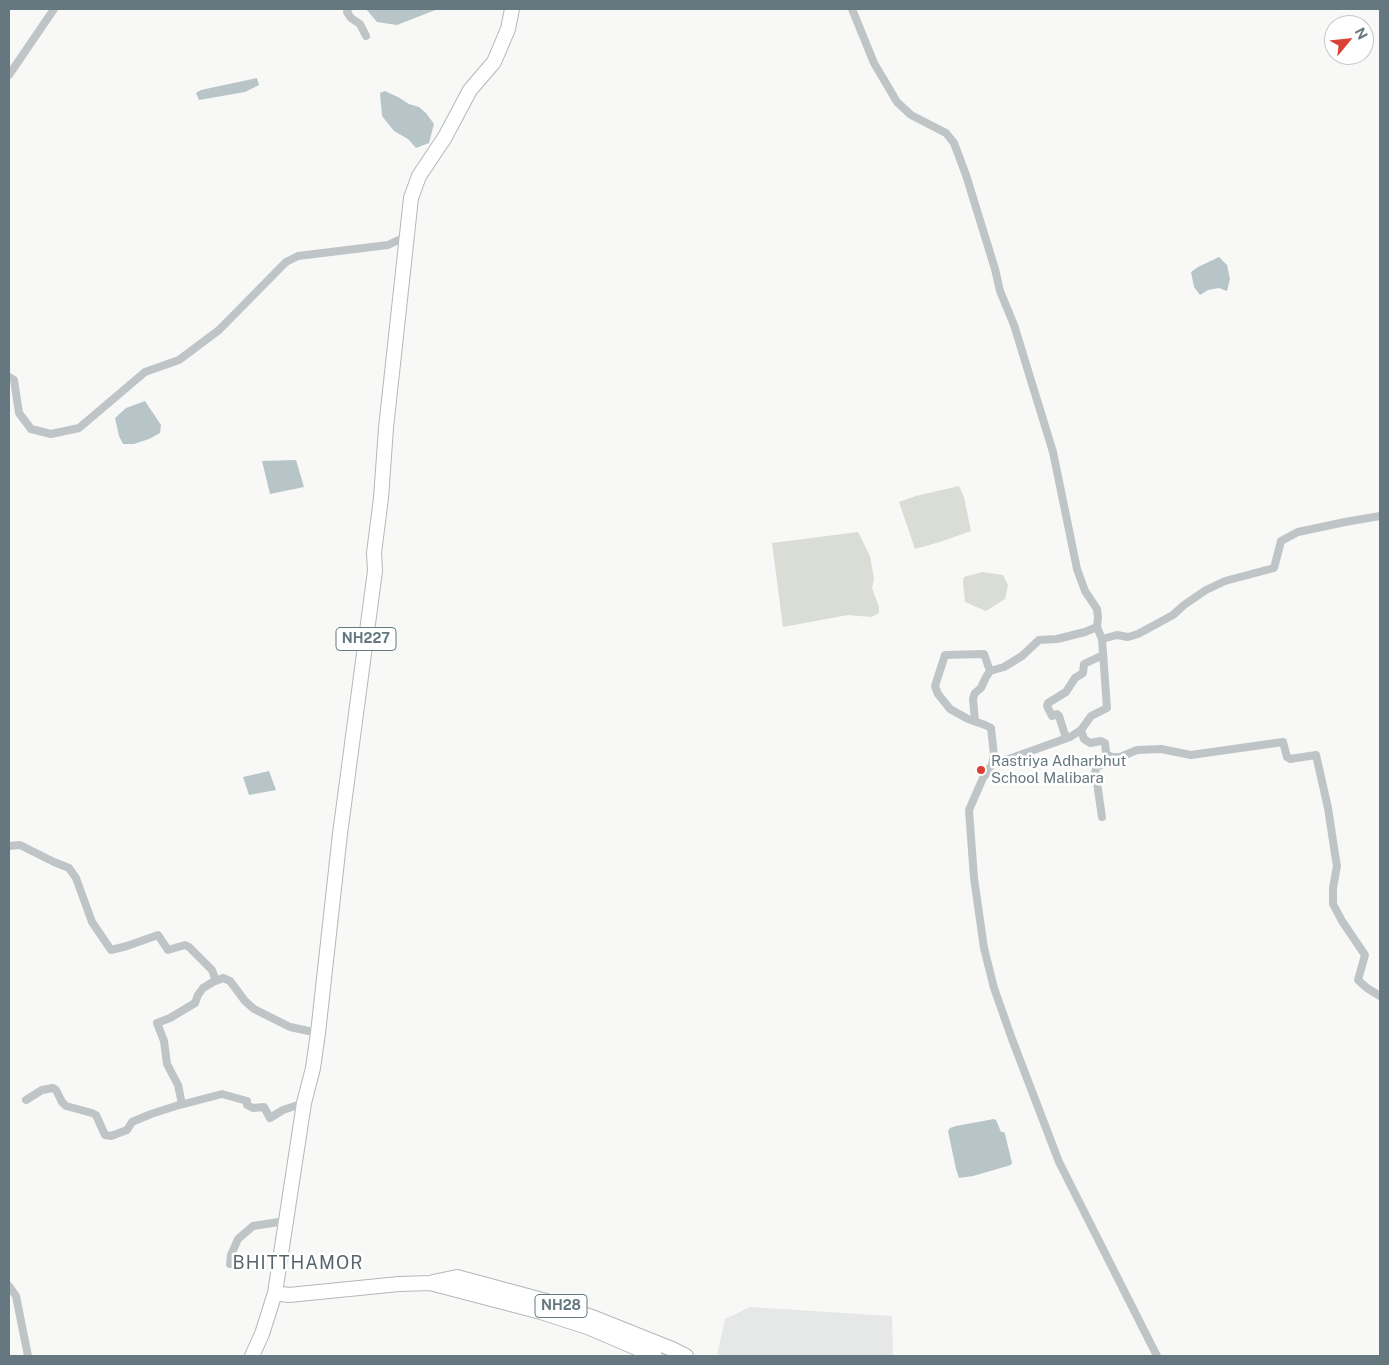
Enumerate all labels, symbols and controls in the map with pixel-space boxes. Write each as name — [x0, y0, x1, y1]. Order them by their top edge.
north arrow — [1324, 15, 1374, 65]
text: N — [1352, 25, 1371, 42]
road number: NH227 — [336, 628, 396, 650]
place label: Rastriya Adharbhut School Malibara — [991, 752, 1126, 787]
marker: Rastriya Adharbhut School Malibara — [975, 764, 987, 776]
district label: BHITTHAMOR — [231, 1252, 365, 1274]
road number: NH28 — [535, 1294, 587, 1318]

